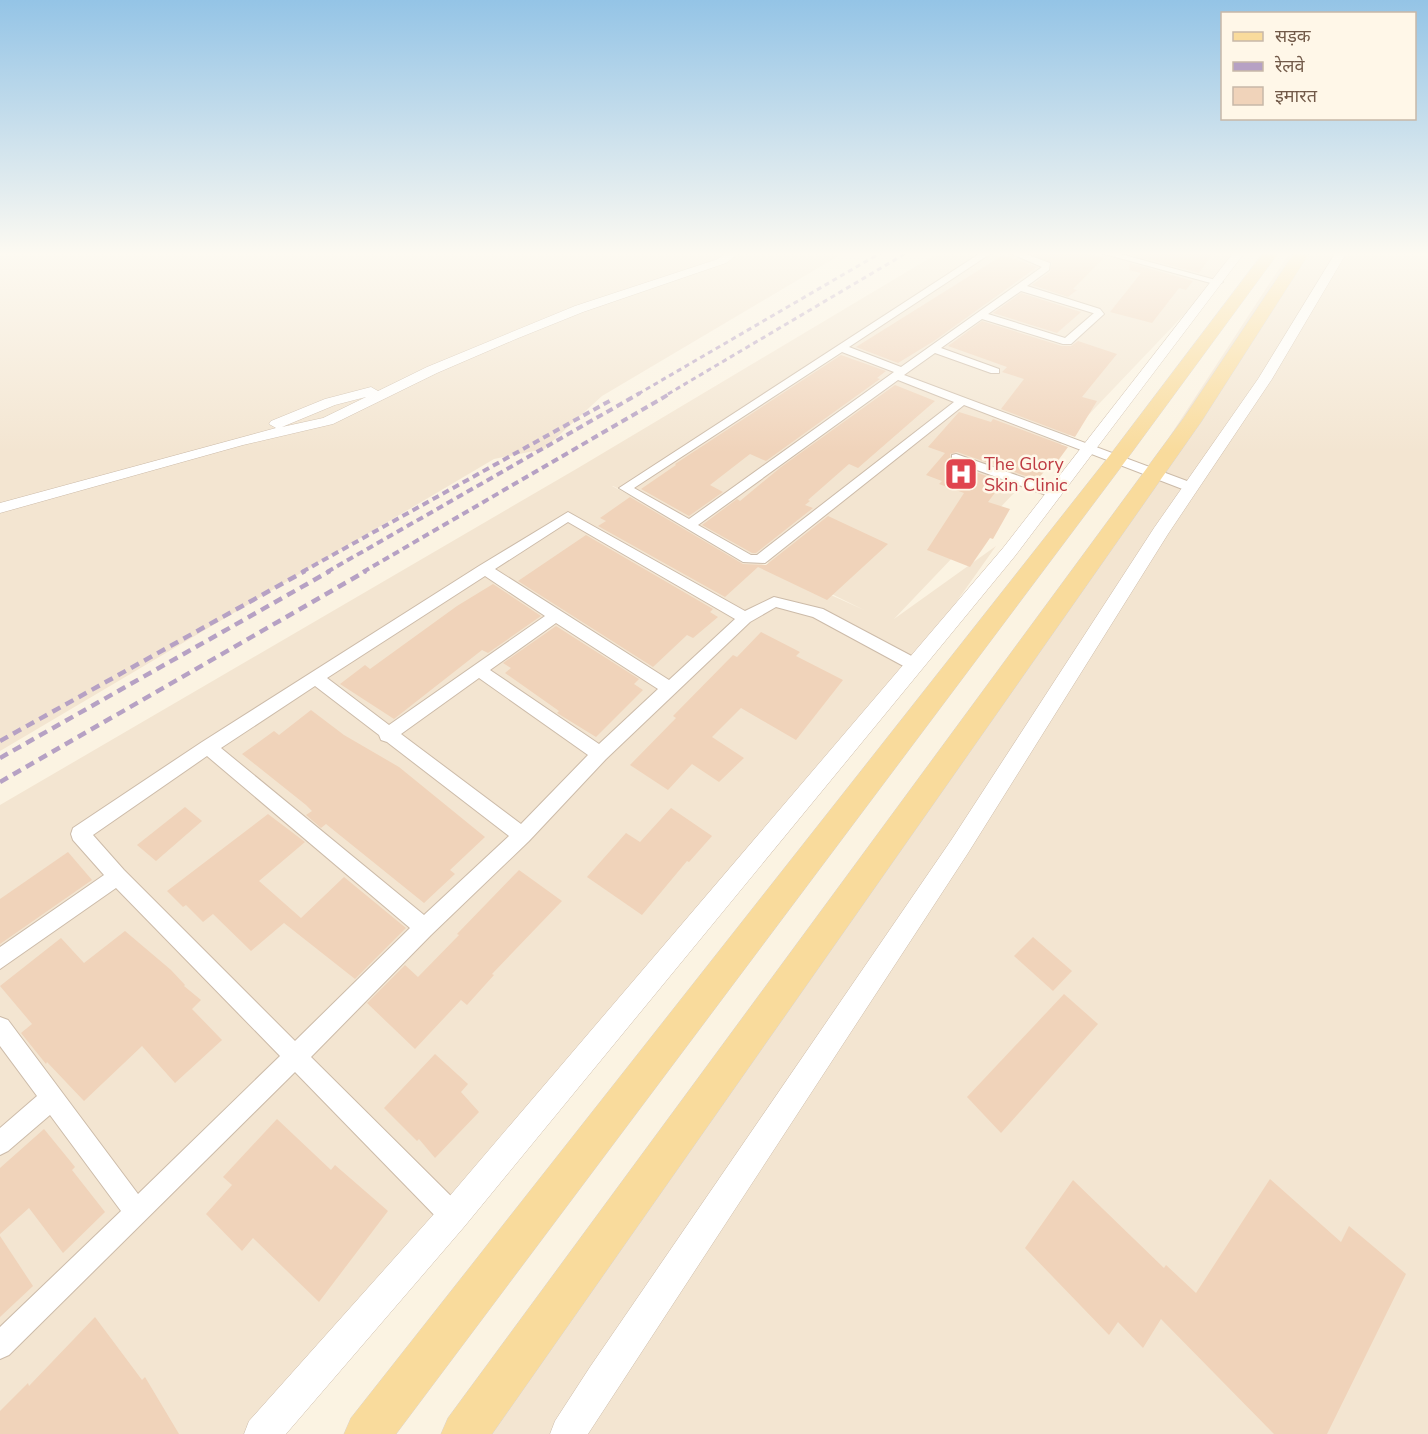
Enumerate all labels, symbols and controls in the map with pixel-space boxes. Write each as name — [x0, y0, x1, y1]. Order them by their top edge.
legend — [1221, 12, 1416, 120]
text: सड़क — [1275, 24, 1312, 48]
text: रेलवे — [1274, 54, 1306, 78]
text: इमारत — [1275, 84, 1318, 108]
place label: The Glory Skin Clinic — [984, 452, 1067, 497]
hospital icon: The Glory Skin Clinic — [943, 456, 979, 492]

